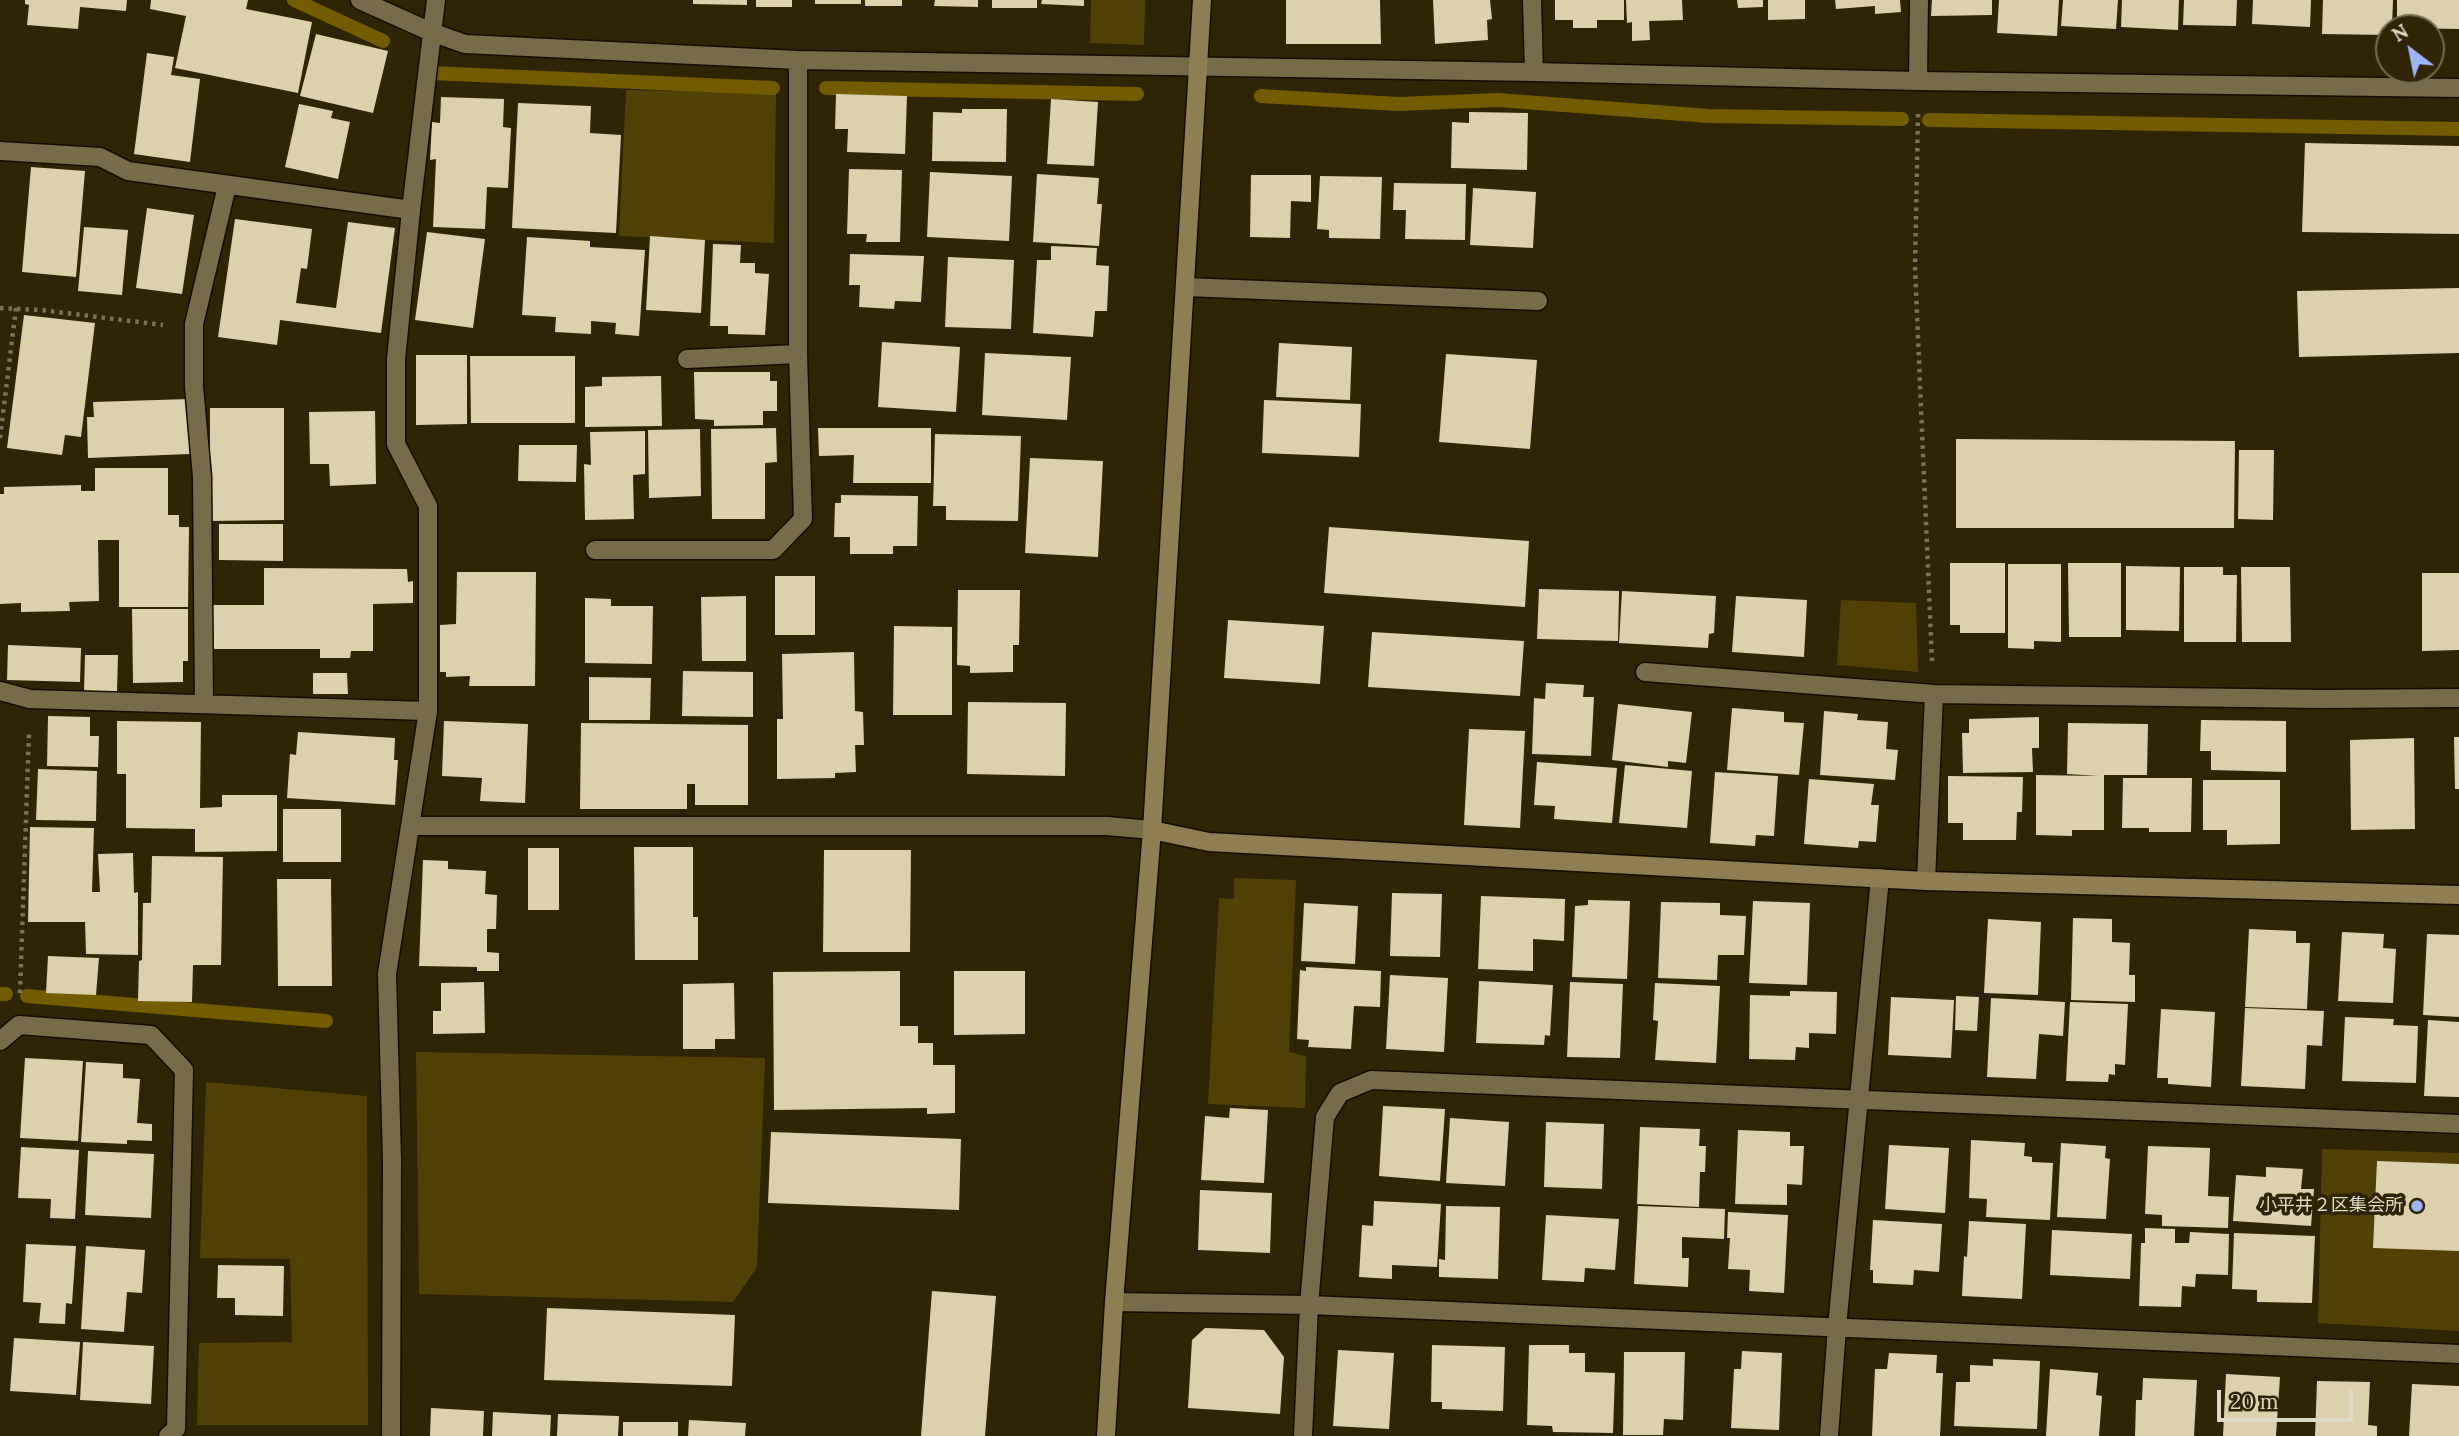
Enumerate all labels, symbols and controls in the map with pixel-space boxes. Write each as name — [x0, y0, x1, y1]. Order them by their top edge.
north arrow — [2375, 14, 2445, 84]
text: N — [2387, 19, 2413, 47]
place label: 小平井２区集会所 — [2259, 1195, 2403, 1217]
marker: 小平井２区集会所 — [2409, 1198, 2425, 1214]
scale bar — [2221, 1376, 2358, 1420]
text: 20 m — [2230, 1388, 2279, 1415]

